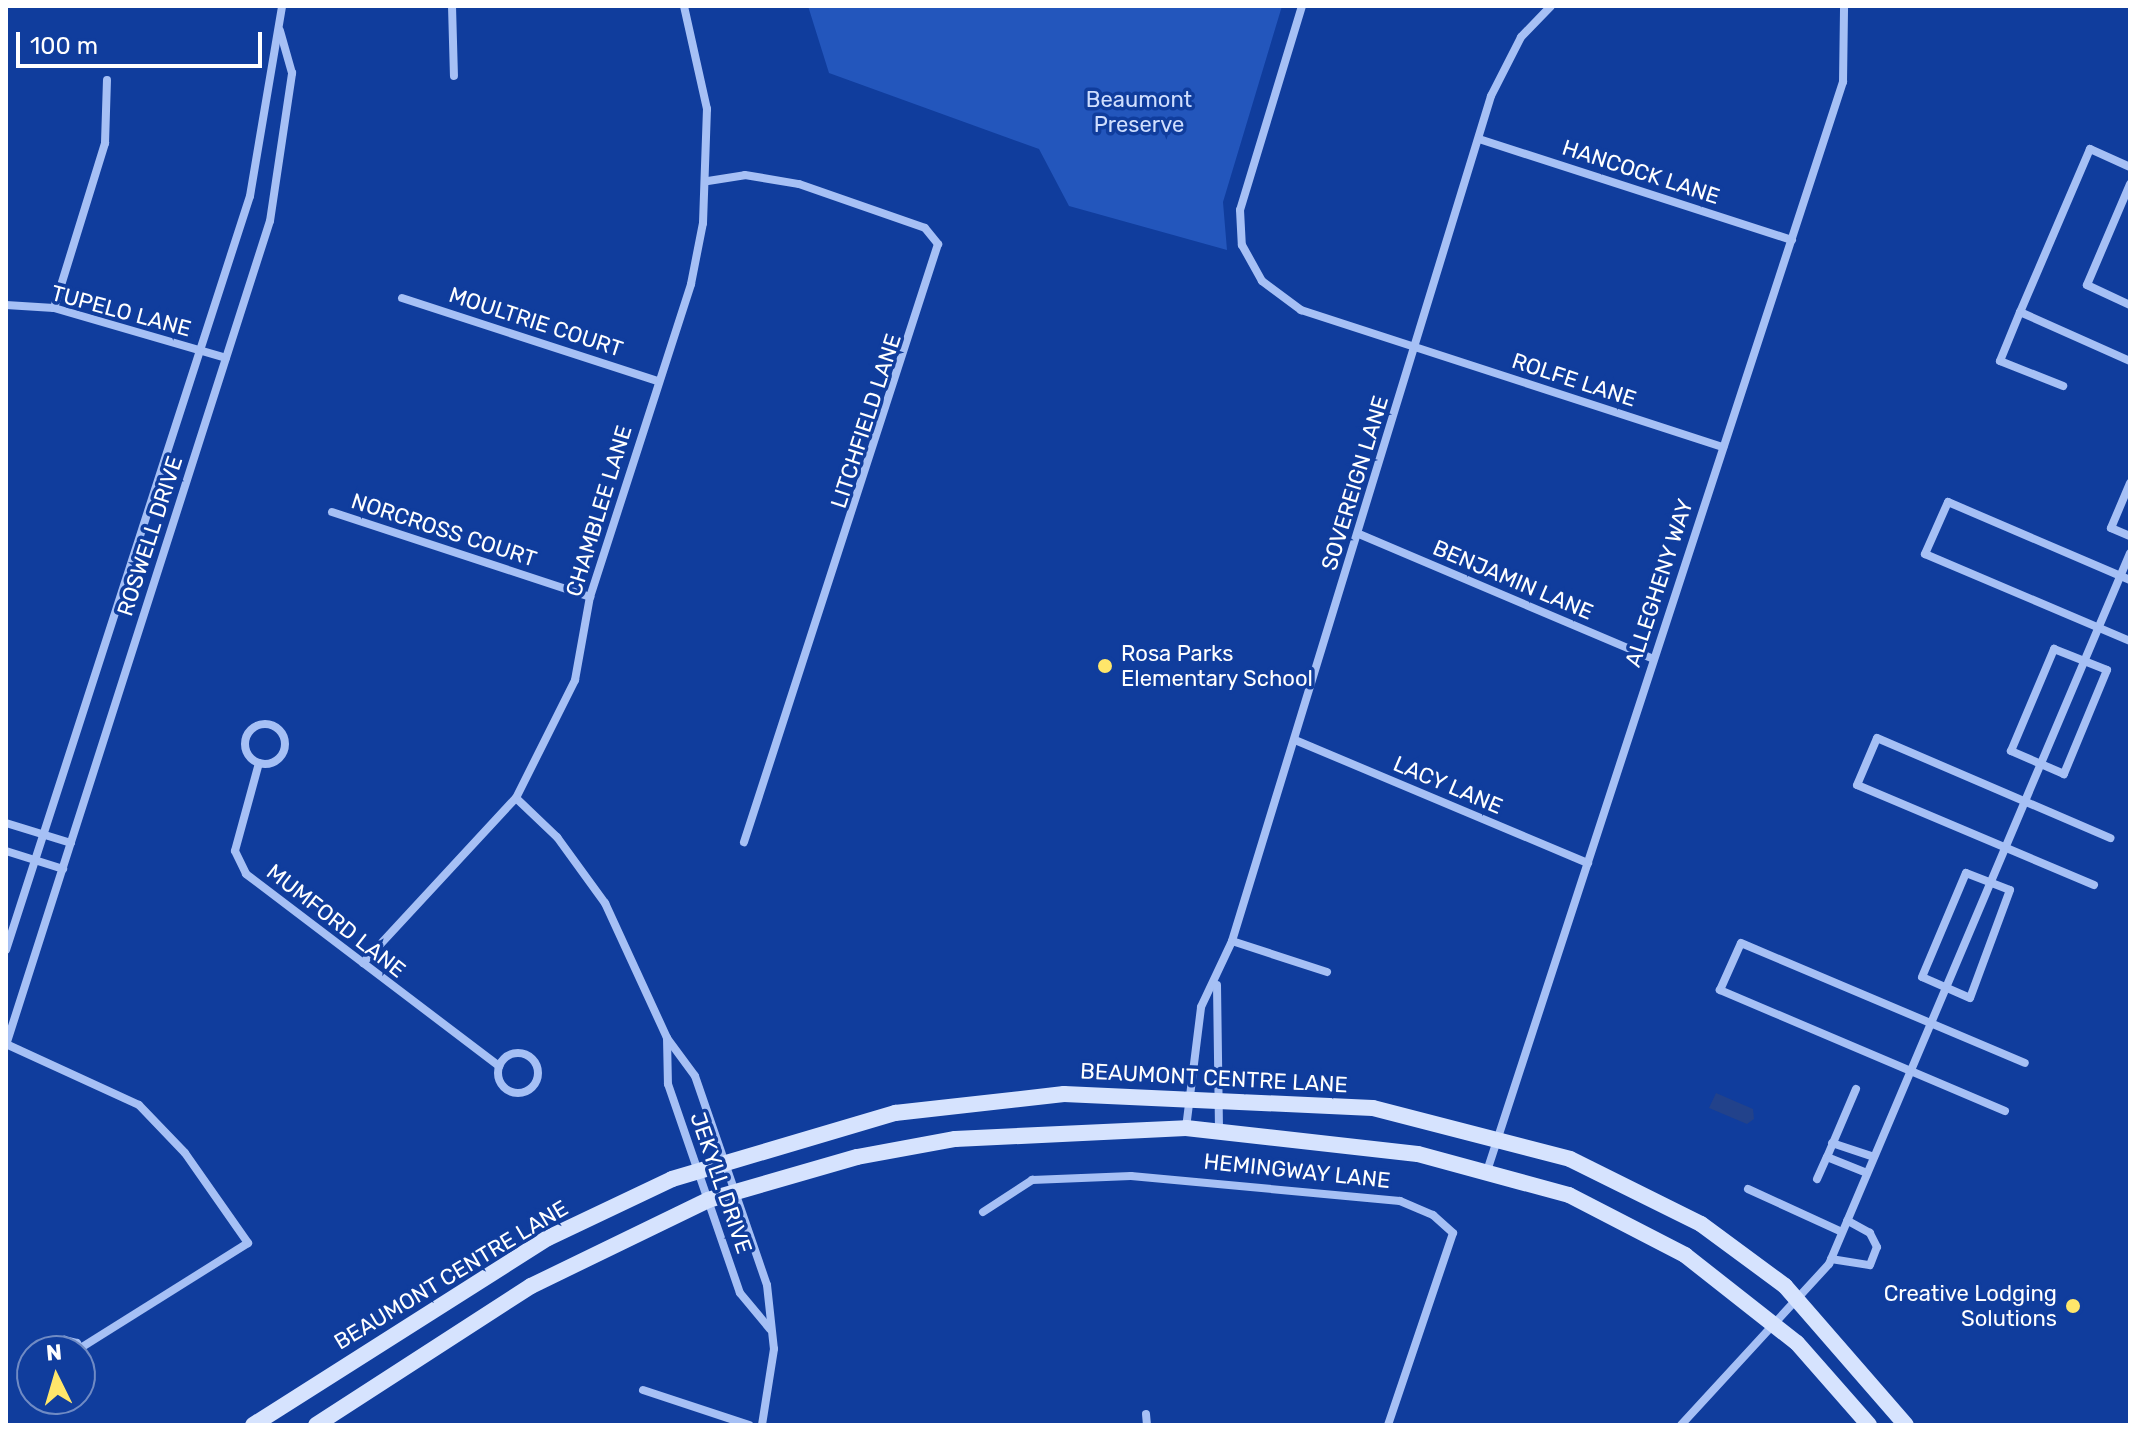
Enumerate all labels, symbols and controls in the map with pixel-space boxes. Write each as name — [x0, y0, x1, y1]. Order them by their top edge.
scale bar — [20, 16, 266, 66]
text: 100 m — [30, 32, 98, 60]
park label: Beaumont Preserve — [1086, 86, 1192, 138]
street label: HANCOCK LANE — [1559, 134, 1723, 210]
street label: TUPELO LANE — [48, 280, 194, 342]
street label: MOULTRIE COURT — [446, 281, 626, 363]
street label: LITCHFIELD LANE — [825, 330, 907, 512]
street label: ROLFE LANE — [1509, 348, 1639, 412]
street label: SOVEREIGN LANE — [1316, 393, 1394, 573]
street label: CHAMBLEE LANE — [560, 422, 638, 600]
street label: ROSWELL DRIVE — [112, 452, 188, 620]
street label: NORCROSS COURT — [348, 488, 540, 572]
street label: ALLEGHENY WAY — [1619, 495, 1699, 671]
street label: BENJAMIN LANE — [1429, 534, 1597, 626]
place label: Rosa Parks Elementary School — [1121, 640, 1314, 692]
marker: Rosa Parks Elementary School — [1096, 657, 1114, 675]
street label: LACY LANE — [1389, 750, 1507, 820]
street label: MUMFORD LANE — [261, 859, 411, 983]
street label: BEAUMONT CENTRE LANE — [1079, 1058, 1349, 1098]
street label: JEKYLL DRIVE — [684, 1109, 758, 1257]
street label: HEMINGWAY LANE — [1202, 1148, 1392, 1194]
street label: BEAUMONT CENTRE LANE — [329, 1195, 573, 1355]
place label: Creative Lodging Solutions — [1884, 1280, 2057, 1332]
marker: Creative Lodging Solutions — [2064, 1297, 2082, 1315]
north arrow — [16, 1335, 96, 1415]
text: N — [45, 1338, 63, 1367]

